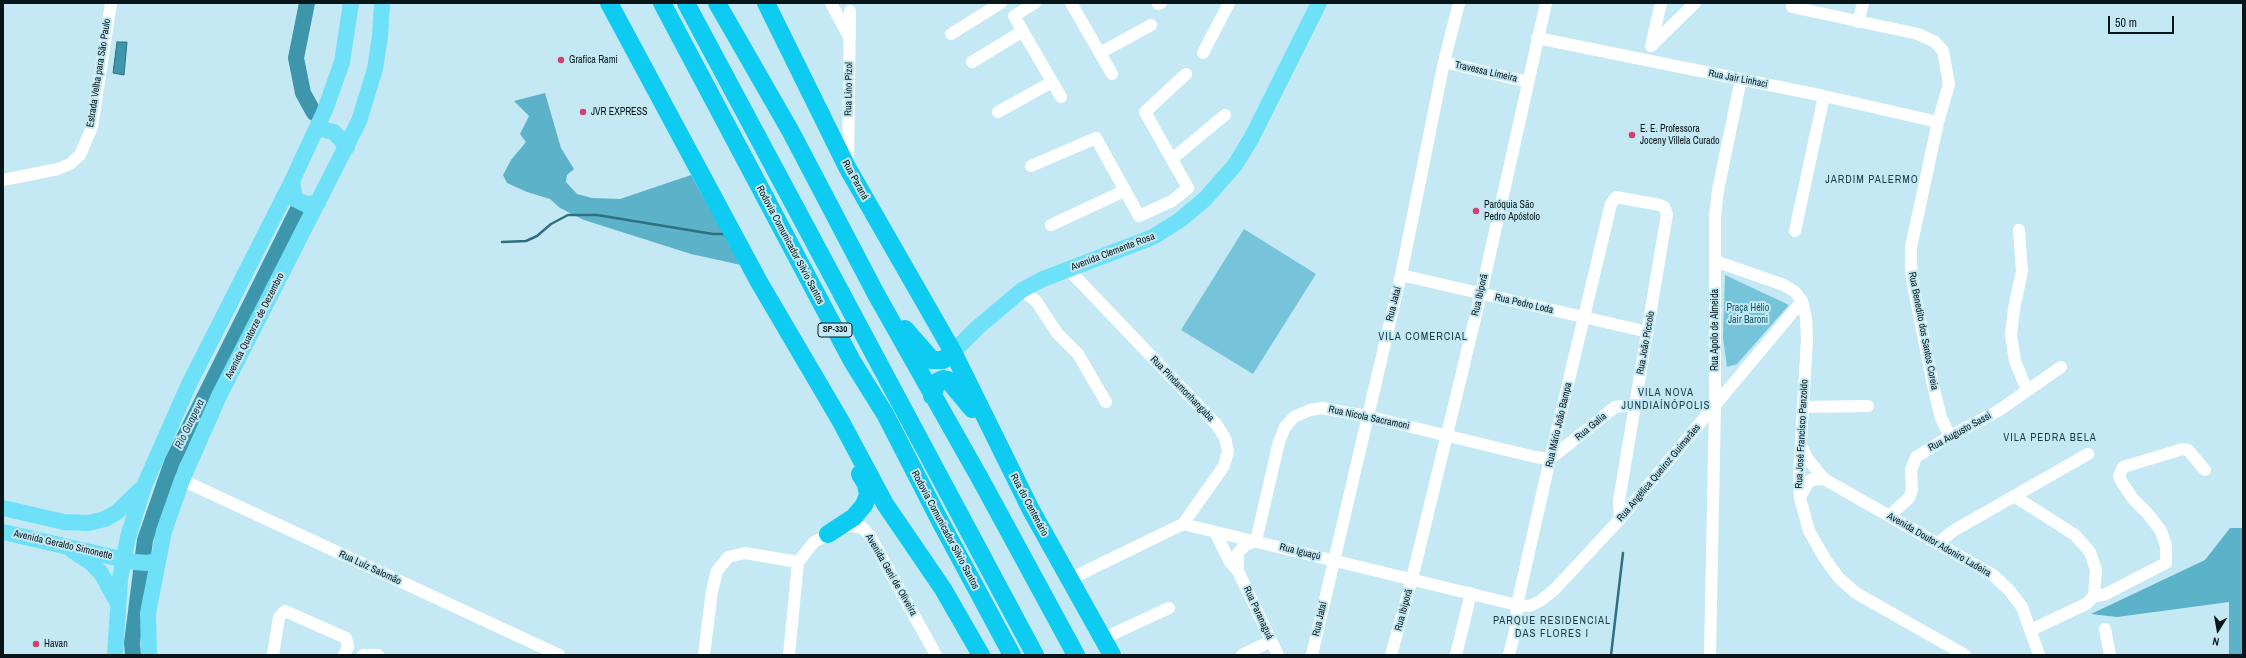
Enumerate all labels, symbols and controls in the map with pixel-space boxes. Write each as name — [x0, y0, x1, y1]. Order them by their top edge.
scale bar — [2110, 8, 2176, 34]
text: 50 m — [2115, 15, 2137, 31]
street label: Estrada Velha para São Paulo — [84, 18, 114, 128]
place label: Grafica Rami — [569, 54, 618, 66]
marker: Grafica Rami — [556, 55, 566, 65]
street label: Travessa Limeira — [1454, 59, 1518, 85]
street label: Rua Lino Pizol — [843, 62, 855, 116]
street label: Rua Jair Linhaci — [1707, 67, 1769, 91]
place label: JVR EXPRESS — [591, 106, 648, 118]
marker: JVR EXPRESS — [578, 107, 588, 117]
place label: E. E. Professora Joceny Villela Curado — [1640, 123, 1720, 146]
marker: E. E. Professora Joceny Villela Curado — [1627, 130, 1637, 140]
street label: Rua Paraná — [839, 158, 871, 202]
district label: JARDIM PALERMO — [1825, 173, 1919, 187]
street label: Rodovia Comunicador Silvio Santos — [754, 184, 826, 306]
place label: Paróquia São Pedro Apóstolo — [1484, 199, 1540, 222]
marker: Paróquia São Pedro Apóstolo — [1471, 206, 1481, 216]
street label: Avenida Clemente Rosa — [1069, 230, 1157, 274]
street label: Avenida Quatorze de Dezembro — [223, 271, 287, 381]
street label: Rua Benedito dos Santos Coreia — [1906, 271, 1940, 391]
street label: Rua Ibiporã — [1469, 273, 1491, 317]
street label: Rua Jataí — [1384, 286, 1404, 322]
street label: Rua Apolo de Almeida — [1709, 289, 1721, 371]
street label: Rua Pedro Loda — [1494, 291, 1554, 317]
park label: Praça Hélio Jair Baroni — [1727, 302, 1769, 326]
street label: Rua João Piccolo — [1635, 310, 1657, 376]
road number: SP-330 — [818, 323, 852, 337]
district label: VILA COMERCIAL — [1378, 330, 1468, 344]
street label: Rua Pindamonhangaba — [1148, 354, 1216, 424]
street label: Rua José Francisco Panzoldo — [1793, 379, 1811, 489]
street label: Rua Mário João Bampa — [1543, 381, 1575, 469]
district label: VILA NOVA JUNDIAÍNÓPOLIS — [1621, 386, 1711, 412]
water label: Rio Guapeva — [172, 397, 208, 451]
street label: Rua Nicola Sacramoni — [1327, 404, 1411, 432]
street label: Rua Augusto Sassi — [1926, 410, 1994, 454]
street label: Rua Galia — [1573, 411, 1609, 443]
street label: Rua Angélica Queiroz Guimarães — [1615, 422, 1703, 524]
district label: VILA PEDRA BELA — [2003, 431, 2097, 445]
street label: Rodovia Comunicador Silvio Santos — [909, 469, 981, 591]
street label: Rua do Centenário — [1007, 472, 1051, 538]
street label: Avenida Doutor Adoniro Ladeira — [1885, 510, 1993, 580]
street label: Avenida Geraldo Simonette — [12, 528, 114, 562]
street label: Avenida Geni de Oliveira — [863, 532, 919, 618]
street label: Rua Iguaçú — [1278, 541, 1322, 563]
street label: Rua Luíz Salomão — [337, 548, 403, 588]
street label: Rua Paranaguá — [1240, 584, 1276, 642]
street label: Rua Ibiporã — [1393, 588, 1415, 632]
street label: Rua Jataí — [1310, 601, 1330, 637]
north arrow — [2198, 610, 2238, 650]
district label: PARQUE RESIDENCIAL DAS FLORES I — [1493, 614, 1611, 640]
text: N — [2211, 634, 2220, 649]
place label: Havan — [44, 638, 68, 650]
marker: Havan — [31, 639, 41, 649]

